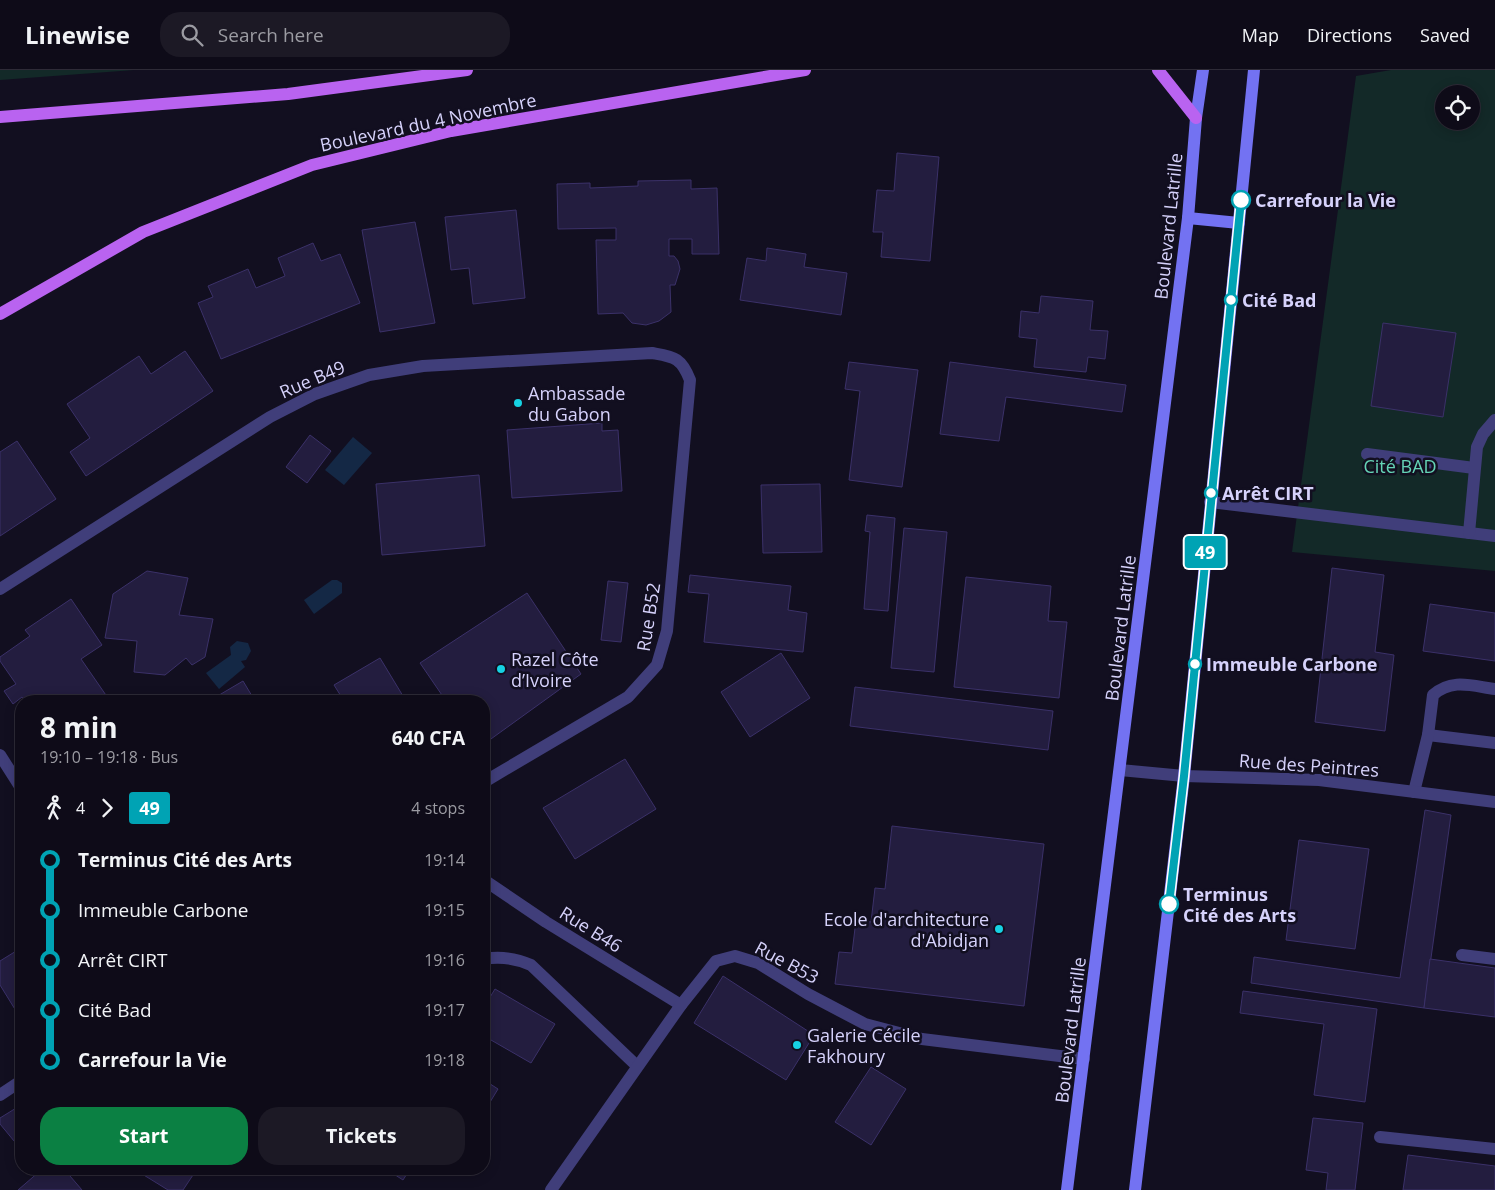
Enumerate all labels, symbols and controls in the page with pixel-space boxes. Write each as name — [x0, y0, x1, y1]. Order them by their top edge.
search box — [160, 12, 510, 57]
text: Linewise — [25, 18, 130, 51]
icon: search — [178, 21, 206, 49]
text: Search here — [218, 22, 324, 48]
text: Map — [1242, 23, 1279, 47]
text: Directions — [1307, 23, 1392, 47]
text: Saved — [1420, 23, 1470, 47]
map controls — [1435, 85, 1480, 130]
button: locate — [1435, 85, 1480, 130]
street label: Boulevard du 4 Novembre — [318, 87, 538, 157]
street label: Boulevard Latrille — [1148, 152, 1188, 300]
place label: Carrefour la Vie — [1255, 188, 1396, 212]
marker: Carrefour la Vie — [1231, 190, 1251, 210]
place label: Cité Bad — [1242, 288, 1316, 312]
marker: Cité Bad — [1224, 293, 1238, 307]
street label: Rue B49 — [275, 354, 349, 404]
place label: Ambassade du Gabon — [528, 381, 625, 426]
marker: Ambassade du Gabon — [512, 397, 524, 409]
park label: Cité BAD — [1363, 454, 1437, 478]
place label: Arrêt CIRT — [1222, 481, 1314, 505]
marker: Arrêt CIRT — [1204, 486, 1218, 500]
line badge: 49 — [1182, 536, 1228, 568]
text: 49 — [1195, 540, 1215, 564]
street label: Boulevard Latrille — [1099, 554, 1141, 702]
street label: Rue B52 — [631, 581, 665, 653]
place label: Razel Côte d’Ivoire — [511, 647, 599, 692]
place label: Immeuble Carbone — [1206, 652, 1377, 676]
marker: Immeuble Carbone — [1188, 657, 1202, 671]
marker: Razel Côte d’Ivoire — [495, 663, 507, 675]
text: 8 min — [40, 708, 118, 746]
text: 640 CFA — [392, 725, 465, 751]
text: 19:10 – 19:18 · Bus — [40, 746, 178, 768]
street label: Rue des Peintres — [1238, 748, 1380, 782]
icon: walk — [40, 794, 68, 822]
icon: forward — [93, 794, 121, 822]
text: 49 — [139, 796, 160, 820]
text: 4 — [76, 797, 85, 819]
text: 4 stops — [411, 797, 465, 819]
text: Terminus Cité des Arts — [78, 847, 292, 873]
text: 19:14 — [424, 849, 465, 871]
place label: Terminus Cité des Arts — [1183, 882, 1296, 927]
marker: Terminus Cité des Arts — [1159, 894, 1179, 914]
text: Immeuble Carbone — [78, 897, 249, 923]
text: 19:15 — [424, 899, 465, 921]
street label: Rue B46 — [555, 900, 627, 958]
place label: Ecole d'architecture d'Abidjan — [824, 907, 989, 952]
marker: Ecole d'architecture d'Abidjan — [993, 923, 1005, 935]
street label: Rue B53 — [751, 935, 823, 989]
text: Arrêt CIRT — [78, 947, 167, 973]
text: 19:16 — [424, 949, 465, 971]
street label: Boulevard Latrille — [1049, 956, 1091, 1104]
text: Cité Bad — [78, 997, 152, 1023]
text: 19:17 — [424, 999, 465, 1021]
place label: Galerie Cécile Fakhoury — [807, 1023, 921, 1068]
marker: Galerie Cécile Fakhoury — [791, 1039, 803, 1051]
text: Carrefour la Vie — [78, 1047, 227, 1073]
text: 19:18 — [424, 1049, 465, 1071]
button: Start — [40, 1107, 248, 1165]
button: Tickets — [258, 1107, 465, 1165]

